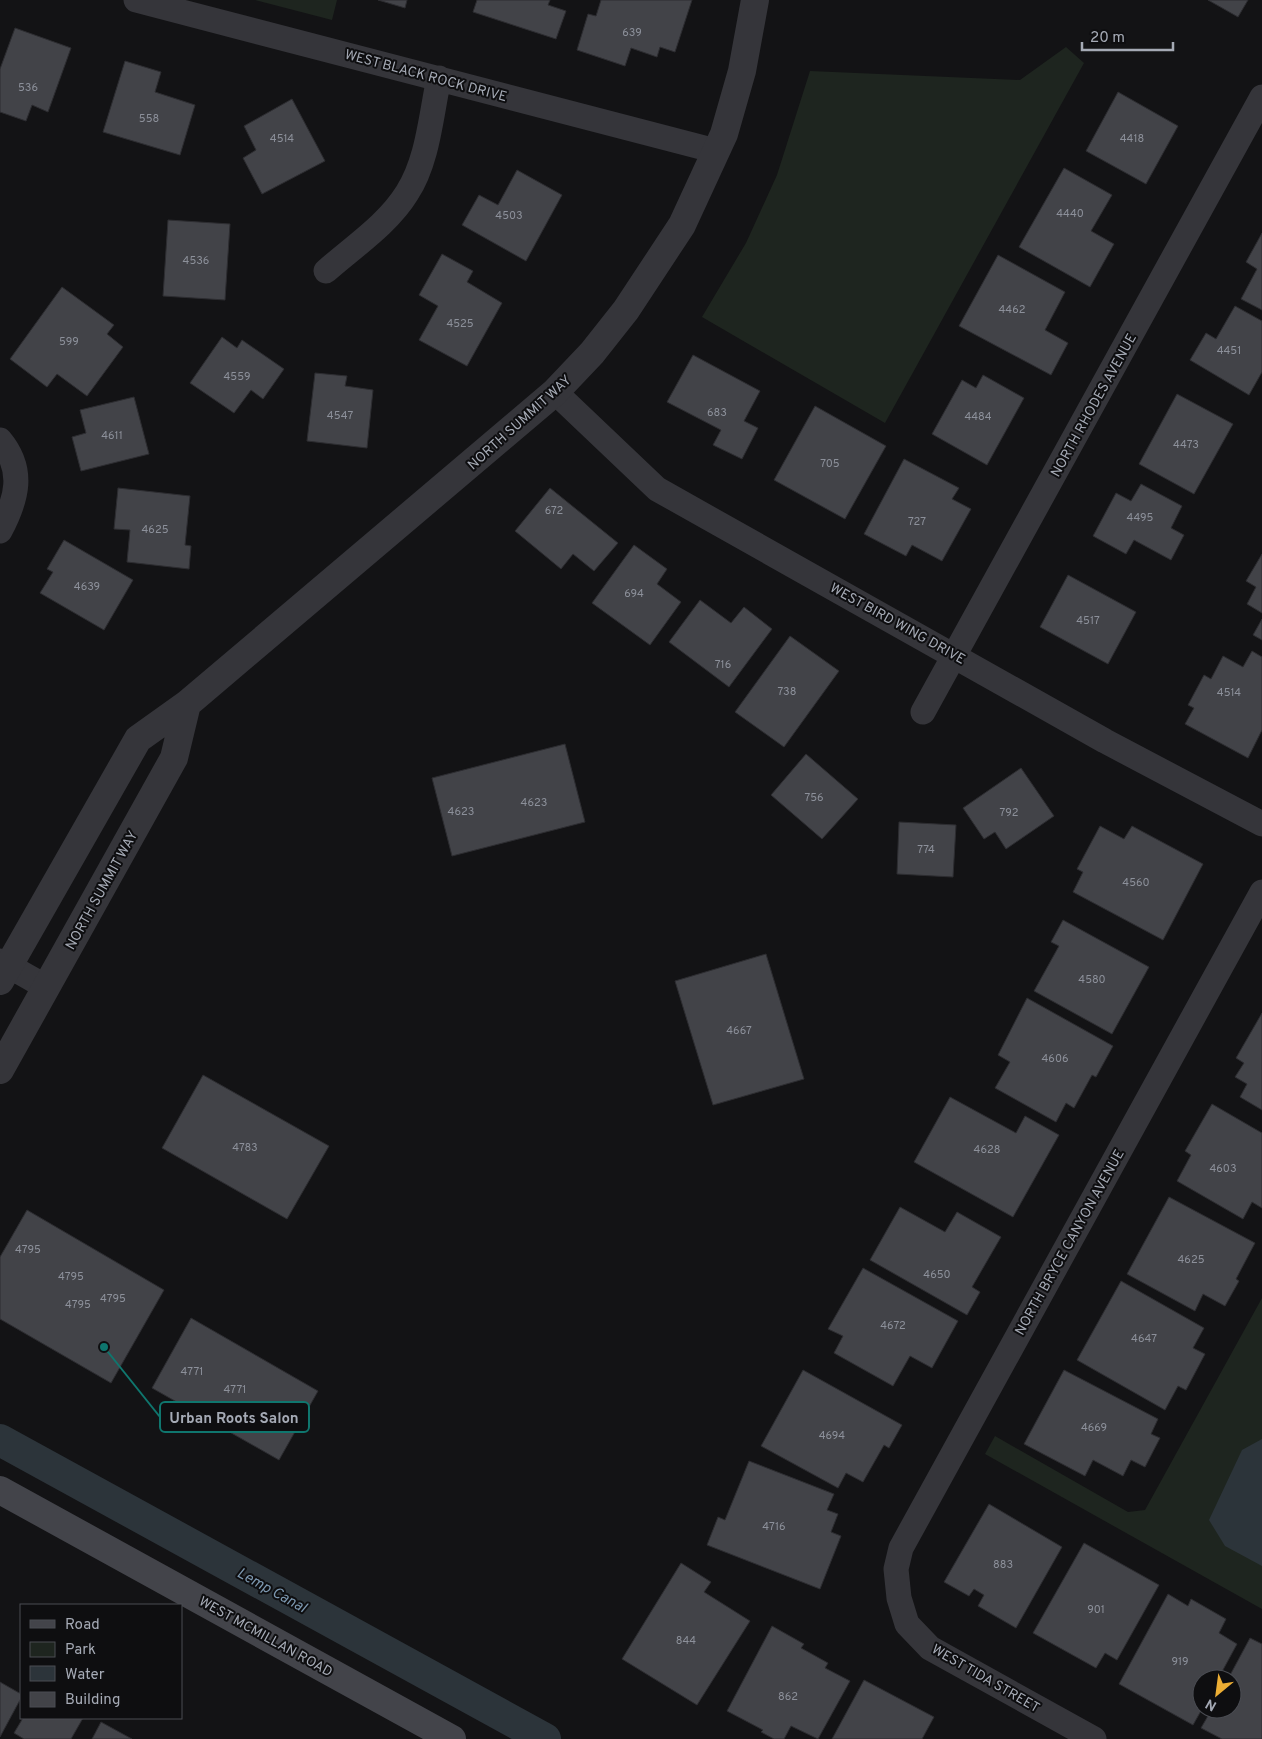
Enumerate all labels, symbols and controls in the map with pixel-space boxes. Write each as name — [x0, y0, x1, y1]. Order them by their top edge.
scale bar — [1082, 20, 1173, 52]
house number: 639 — [622, 26, 642, 40]
text: 20 m — [1090, 29, 1125, 48]
street label: WEST BLACK ROCK DRIVE — [343, 47, 509, 106]
house number: 536 — [18, 81, 38, 95]
house number: 558 — [139, 112, 159, 126]
house number: 4514 — [270, 132, 294, 146]
house number: 4418 — [1120, 132, 1144, 146]
house number: 4440 — [1056, 207, 1084, 221]
house number: 4503 — [495, 209, 523, 223]
house number: 4536 — [183, 254, 209, 268]
house number: 4462 — [999, 303, 1025, 317]
house number: 4525 — [446, 317, 474, 331]
street label: NORTH RHODES AVENUE — [1048, 331, 1141, 481]
house number: 599 — [59, 335, 79, 349]
house number: 4451 — [1217, 344, 1241, 358]
house number: 4559 — [224, 370, 250, 384]
street label: NORTH SUMMIT WAY — [465, 372, 575, 474]
house number: 683 — [707, 406, 727, 420]
house number: 4547 — [327, 409, 353, 423]
house number: 4484 — [964, 410, 992, 424]
house number: 4611 — [101, 429, 123, 443]
house number: 4473 — [1173, 438, 1199, 452]
house number: 705 — [820, 457, 840, 471]
house number: 672 — [545, 504, 563, 518]
house number: 4495 — [1127, 511, 1154, 525]
house number: 727 — [908, 515, 926, 529]
house number: 4625 — [142, 523, 169, 537]
house number: 4639 — [74, 580, 100, 594]
street label: WEST BIRD WING DRIVE — [827, 580, 968, 669]
house number: 694 — [624, 587, 644, 601]
house number: 4517 — [1076, 614, 1100, 628]
house number: 716 — [715, 658, 731, 672]
house number: 738 — [778, 685, 796, 699]
house number: 4514 — [1217, 686, 1241, 700]
house number: 756 — [804, 791, 824, 805]
house number: 4623 — [521, 796, 547, 810]
house number: 4623 — [448, 805, 474, 819]
house number: 792 — [999, 806, 1019, 820]
street label: NORTH SUMMIT WAY — [63, 828, 142, 953]
house number: 774 — [917, 843, 935, 857]
house number: 4560 — [1122, 876, 1150, 890]
house number: 4580 — [1078, 973, 1106, 987]
house number: 4667 — [726, 1024, 752, 1038]
house number: 4606 — [1041, 1052, 1069, 1066]
house number: 4783 — [232, 1141, 258, 1155]
house number: 4628 — [974, 1143, 1000, 1157]
street label: NORTH BRYCE CANYON AVENUE — [1012, 1147, 1129, 1339]
house number: 4603 — [1209, 1162, 1237, 1176]
house number: 4795 — [15, 1243, 41, 1257]
house number: 4625 — [1178, 1253, 1205, 1267]
house number: 4650 — [923, 1268, 951, 1282]
house number: 4795 — [58, 1270, 84, 1284]
house number: 4795 — [100, 1292, 126, 1306]
house number: 4795 — [65, 1298, 91, 1312]
house number: 4672 — [880, 1319, 906, 1333]
house number: 4647 — [1131, 1332, 1157, 1346]
house number: 4771 — [181, 1365, 203, 1379]
house number: 4771 — [224, 1383, 246, 1397]
callout: Urban Roots Salon — [160, 1402, 309, 1432]
text: Urban Roots Salon — [169, 1410, 299, 1429]
house number: 4669 — [1081, 1421, 1107, 1435]
house number: 4694 — [819, 1429, 845, 1443]
house number: 4716 — [762, 1520, 786, 1534]
house number: 883 — [993, 1558, 1013, 1572]
water label: Lemp Canal — [233, 1564, 310, 1619]
street label: WEST MCMILLAN ROAD — [195, 1593, 335, 1681]
house number: 901 — [1087, 1603, 1105, 1617]
legend — [20, 1604, 182, 1719]
text: Road — [65, 1616, 100, 1635]
house number: 844 — [676, 1634, 696, 1648]
text: Park — [65, 1641, 96, 1660]
street label: WEST TIDA STREET — [928, 1641, 1042, 1717]
house number: 919 — [1171, 1655, 1189, 1669]
text: Water — [65, 1666, 105, 1685]
north arrow — [1192, 1669, 1242, 1719]
house number: 862 — [778, 1690, 798, 1704]
text: Building — [65, 1691, 120, 1710]
text: N — [1203, 1694, 1220, 1714]

